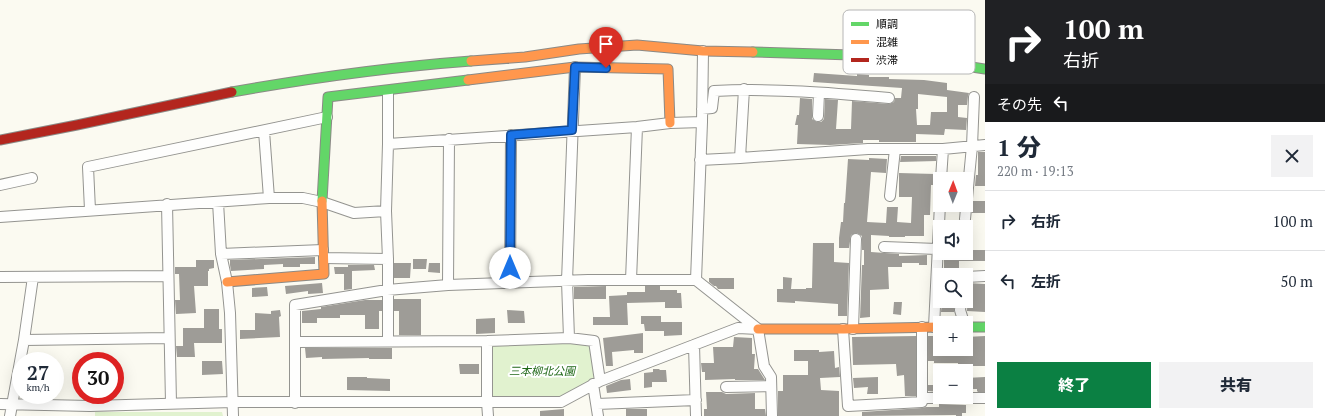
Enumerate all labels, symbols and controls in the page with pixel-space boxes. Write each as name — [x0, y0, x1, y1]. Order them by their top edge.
legend — [843, 10, 975, 74]
text: 100 m — [1063, 10, 1144, 47]
icon: right — [997, 16, 1049, 68]
text: 順調 — [876, 17, 898, 31]
pin — [589, 27, 623, 68]
icon: arrive — [595, 33, 617, 55]
text: 混雑 — [876, 35, 898, 49]
text: 右折 — [1063, 48, 1099, 72]
text: 渋滞 — [876, 53, 898, 67]
icon: left — [1050, 92, 1072, 114]
text: その先 — [997, 94, 1042, 114]
text: 1 分 — [997, 131, 1041, 163]
button: close — [1271, 135, 1313, 177]
text: 220 m · 19:13 — [997, 162, 1074, 180]
north arrow — [933, 172, 973, 212]
map controls — [933, 172, 973, 404]
icon: right — [997, 210, 1019, 232]
text: 右折 — [1031, 211, 1061, 231]
text: 100 m — [1272, 211, 1313, 231]
button: sound — [933, 220, 973, 260]
position arrow — [489, 247, 531, 289]
button: search — [933, 268, 973, 308]
icon: left — [997, 270, 1019, 292]
text: 左折 — [1031, 271, 1061, 291]
text: 50 m — [1280, 271, 1313, 291]
button: + — [933, 316, 973, 356]
speed limit sign: 30 — [72, 352, 124, 404]
text: 27 — [27, 359, 49, 386]
button: 終了 — [997, 362, 1151, 408]
button: 共有 — [1159, 362, 1313, 408]
park label: 三本柳北公園 — [509, 364, 577, 378]
button: − — [933, 364, 973, 404]
text: km/h — [26, 381, 50, 394]

